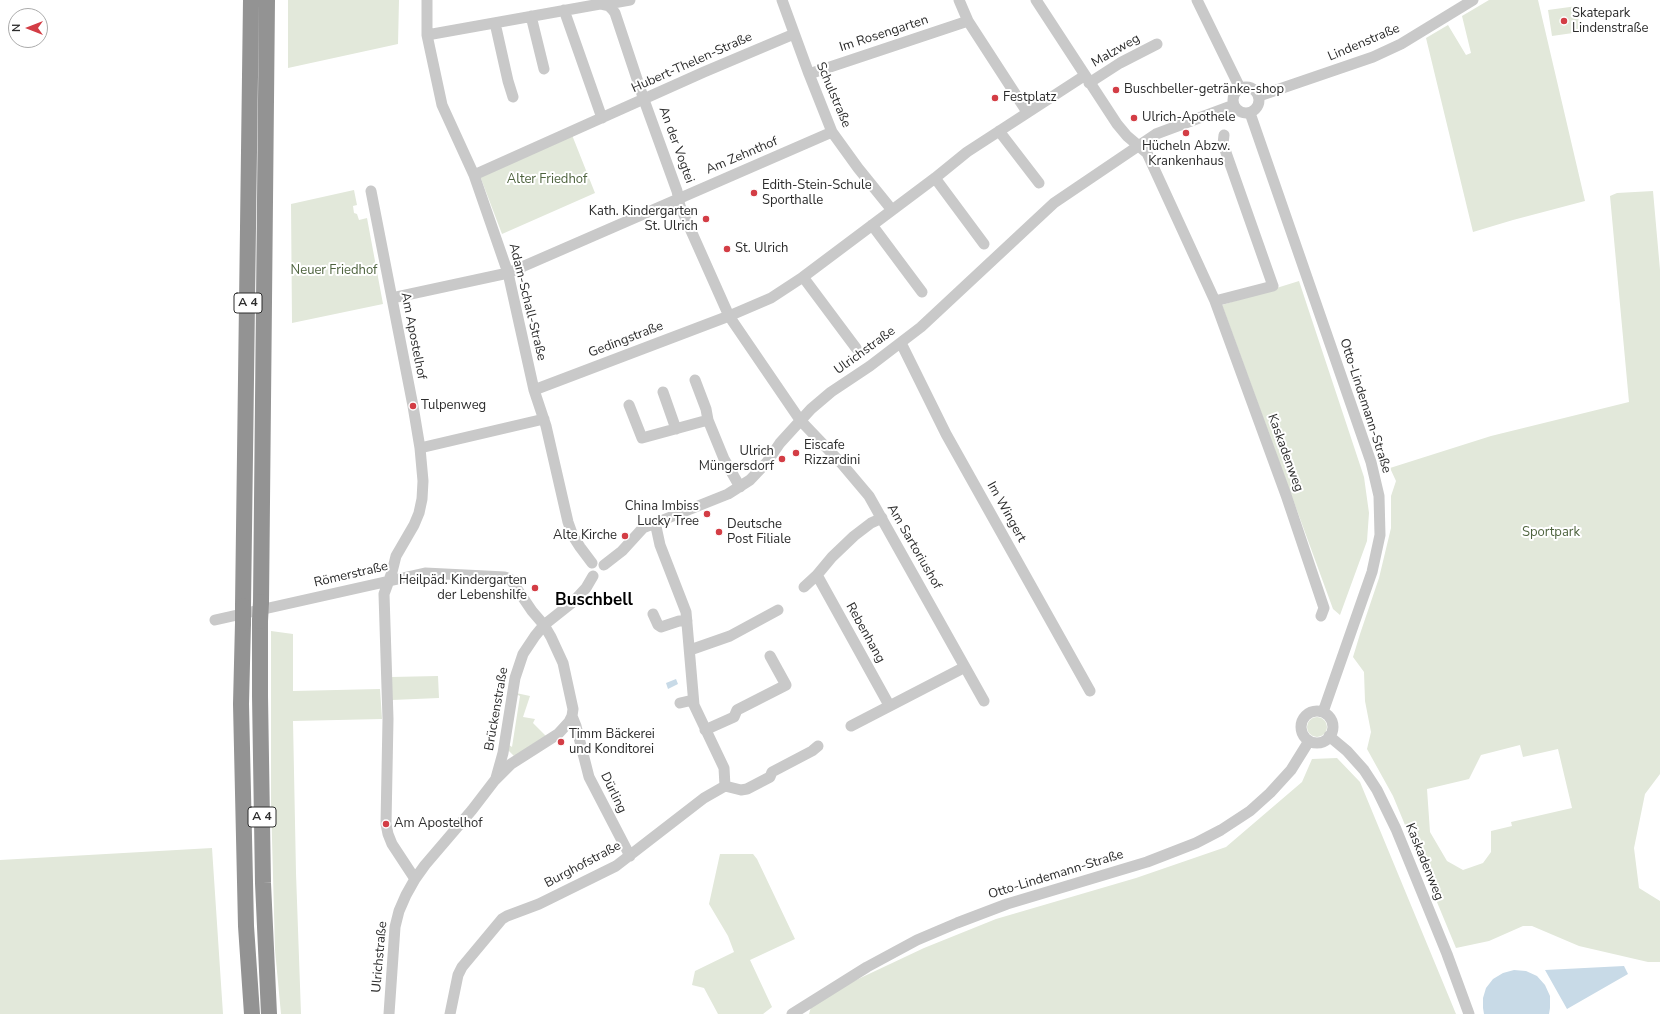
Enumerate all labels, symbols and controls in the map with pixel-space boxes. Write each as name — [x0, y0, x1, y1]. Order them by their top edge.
place label: Skatepark Lindenstraße — [1572, 6, 1648, 37]
north arrow — [8, 8, 48, 48]
street label: Im Rosengarten — [838, 12, 930, 56]
marker: Skatepark Lindenstraße — [1559, 16, 1569, 26]
street label: Lindenstraße — [1326, 21, 1402, 65]
text: N — [9, 24, 24, 32]
street label: Hubert-Thelen-Straße — [629, 29, 755, 97]
street label: Malzweg — [1089, 31, 1143, 71]
street label: Schulstraße — [812, 60, 854, 130]
place label: Buschbeller-getränke-shop — [1124, 82, 1284, 98]
marker: Buschbeller-getränke-shop — [1111, 85, 1121, 95]
place label: Festplatz — [1003, 90, 1056, 106]
marker: Festplatz — [990, 93, 1000, 103]
street label: An der Vogtei — [655, 105, 697, 185]
place label: Ulrich-Apothele — [1142, 110, 1235, 126]
marker: Ulrich-Apothele — [1129, 113, 1139, 123]
marker: Hücheln Abzw. Krankenhaus — [1181, 128, 1191, 138]
street label: Am Zehnthof — [704, 134, 780, 178]
place label: Hücheln Abzw. Krankenhaus — [1142, 139, 1230, 170]
park label: Alter Friedhof — [507, 172, 587, 188]
place label: Edith-Stein-Schule Sporthalle — [762, 178, 872, 209]
marker: Edith-Stein-Schule Sporthalle — [749, 188, 759, 198]
place label: Kath. Kindergarten St. Ulrich — [589, 204, 698, 235]
marker: Kath. Kindergarten St. Ulrich — [701, 214, 711, 224]
place label: St. Ulrich — [735, 241, 788, 257]
street label: Adam-Schall-Straße — [505, 242, 549, 362]
marker: St. Ulrich — [722, 244, 732, 254]
park label: Neuer Friedhof — [291, 263, 377, 279]
street label: Am Apostelhof — [397, 291, 429, 381]
road number: A 4 — [234, 293, 262, 313]
street label: Gedingstraße — [586, 319, 666, 361]
street label: Ulrichstraße — [831, 324, 899, 378]
street label: Otto-Lindemann-Straße — [1336, 337, 1394, 475]
place label: Tulpenweg — [421, 398, 486, 414]
marker: Tulpenweg — [408, 401, 418, 411]
street label: Kaskadenweg — [1264, 412, 1306, 494]
place label: Eiscafe Rizzardini — [804, 438, 860, 469]
place label: Ulrich Müngersdorf — [699, 444, 774, 475]
marker: Eiscafe Rizzardini — [791, 448, 801, 458]
marker: Ulrich Müngersdorf — [777, 454, 787, 464]
street label: Im Wingert — [983, 479, 1029, 545]
place label: China Imbiss Lucky Tree — [625, 499, 699, 530]
street label: Am Sartoriushof — [883, 502, 945, 592]
marker: China Imbiss Lucky Tree — [702, 509, 712, 519]
place label: Deutsche Post Filiale — [727, 517, 791, 548]
park label: Sportpark — [1522, 525, 1580, 541]
marker: Deutsche Post Filiale — [714, 527, 724, 537]
place label: Alte Kirche — [553, 528, 617, 544]
marker: Alte Kirche — [620, 531, 630, 541]
street label: Römerstraße — [312, 559, 390, 591]
place label: Heilpäd. Kindergarten der Lebenshilfe — [399, 573, 527, 604]
marker: Heilpäd. Kindergarten der Lebenshilfe — [530, 583, 540, 593]
district label: Buschbell — [555, 591, 633, 611]
street label: Rebenhang — [842, 600, 888, 666]
street label: Brückenstraße — [482, 666, 512, 752]
place label: Timm Bäckerei und Konditorei — [569, 727, 655, 758]
marker: Timm Bäckerei und Konditorei — [556, 737, 566, 747]
street label: Dürling — [596, 770, 630, 816]
road number: A 4 — [248, 807, 276, 827]
place label: Am Apostelhof — [394, 816, 483, 832]
marker: Am Apostelhof — [381, 819, 391, 829]
street label: Kaskadenweg — [1401, 821, 1447, 903]
street label: Burghofstraße — [542, 838, 624, 892]
street label: Otto-Lindemann-Straße — [986, 847, 1126, 903]
street label: Ulrichstraße — [369, 921, 391, 993]

